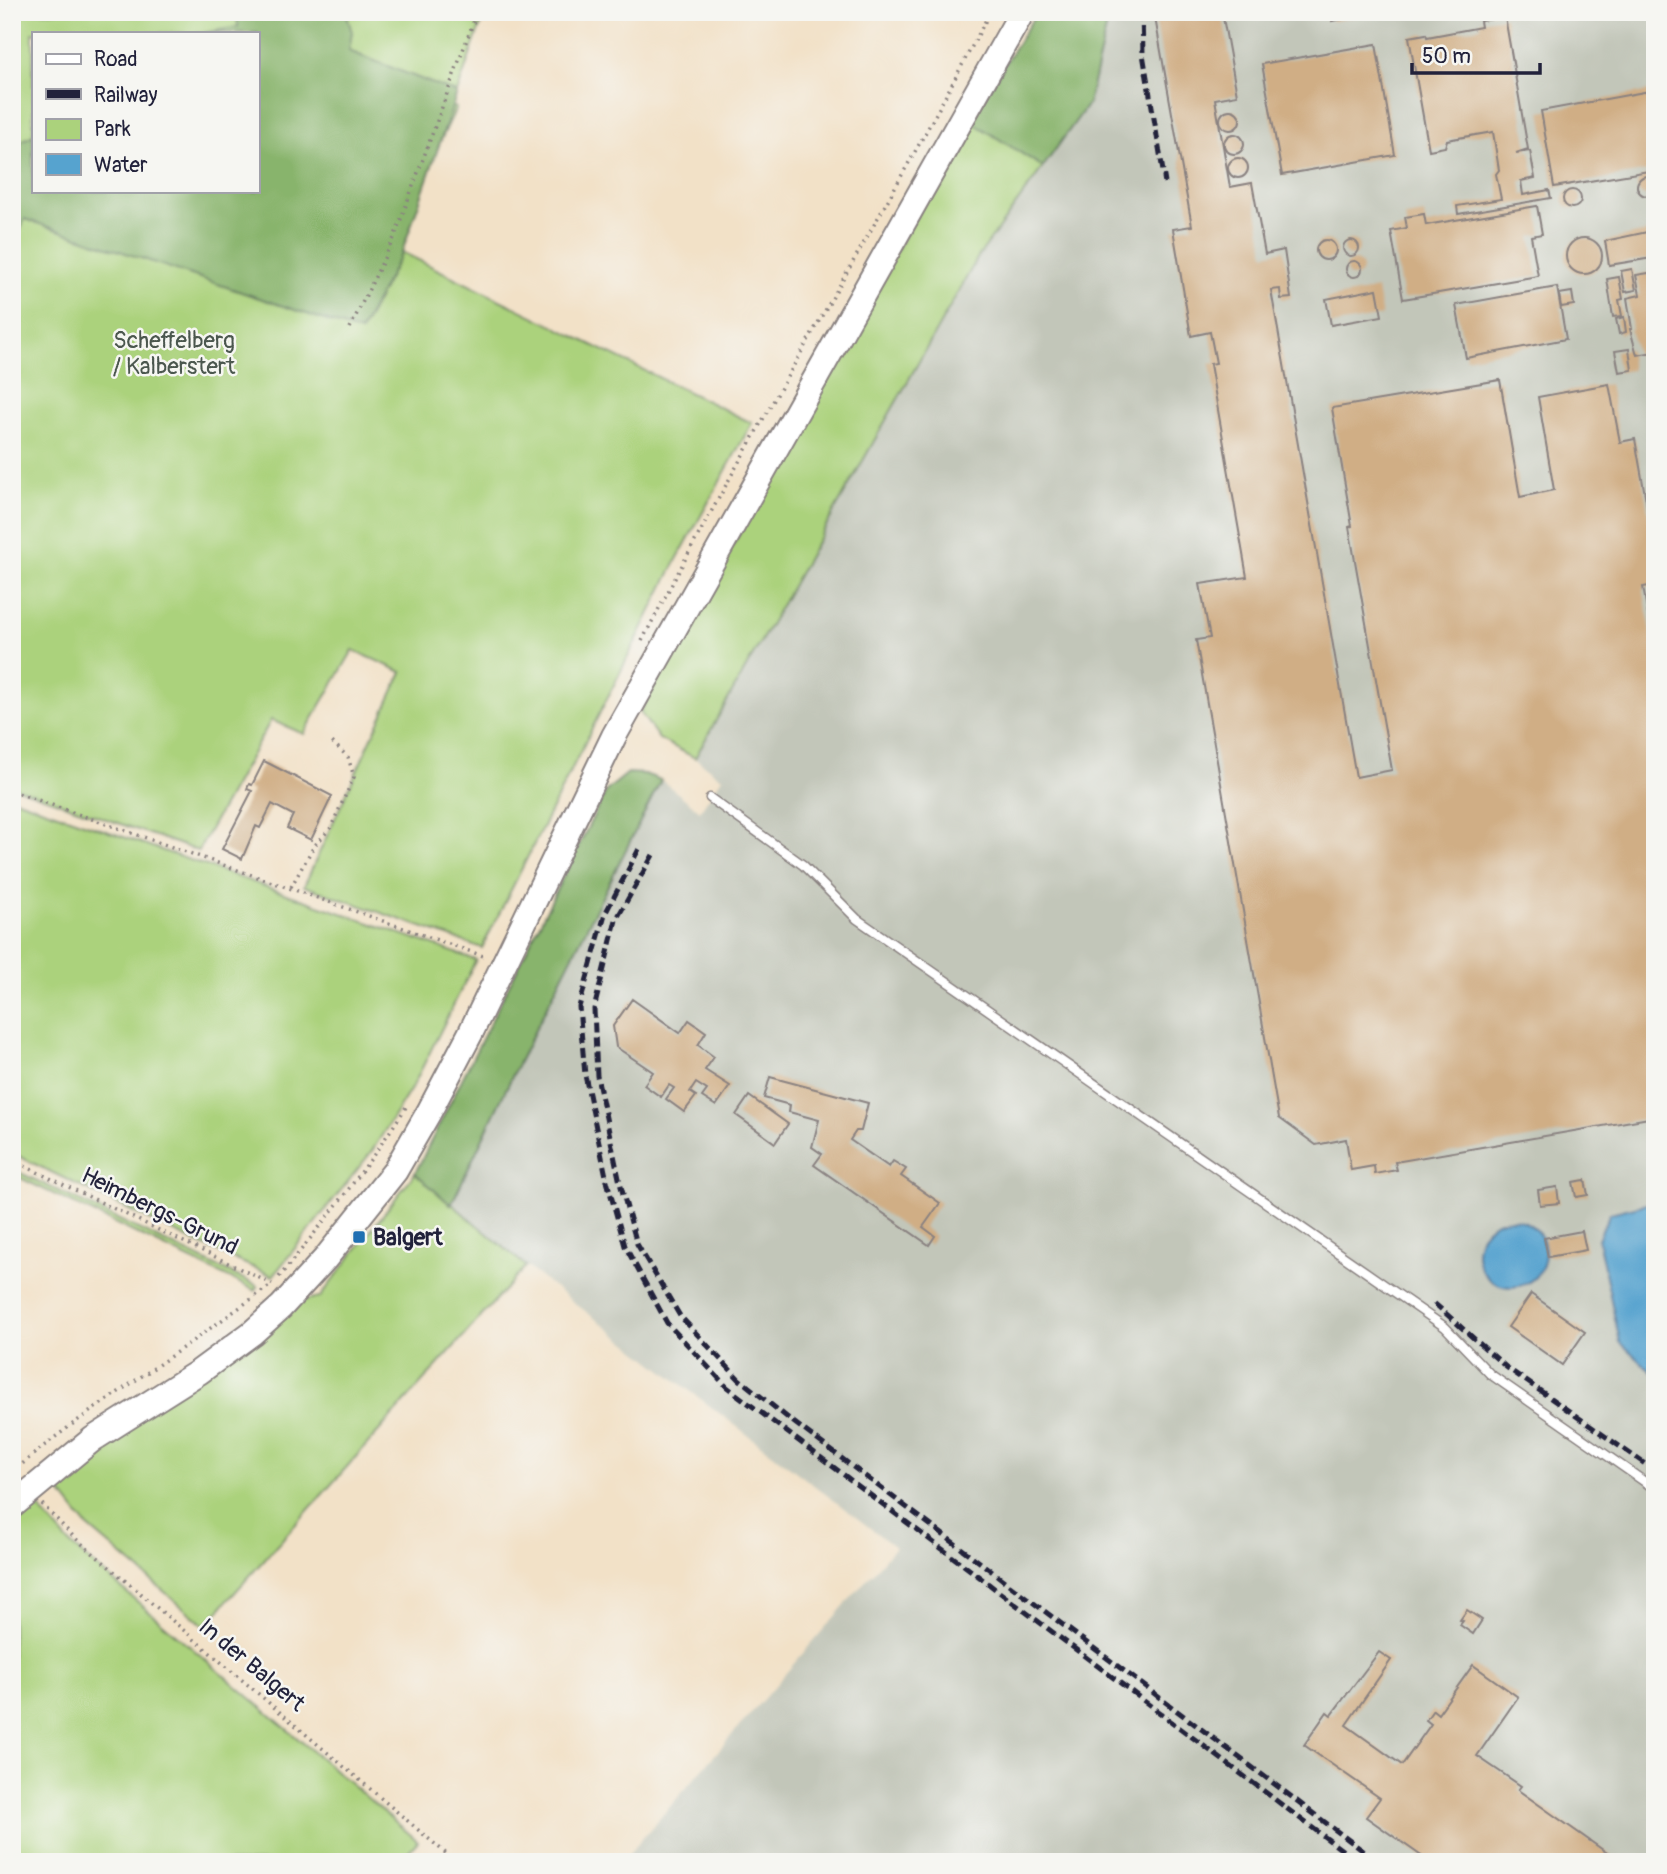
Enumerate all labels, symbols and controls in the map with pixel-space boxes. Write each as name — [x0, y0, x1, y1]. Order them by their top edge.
legend — [32, 32, 259, 192]
scale bar — [1412, 32, 1539, 76]
text: 50 m — [1422, 43, 1471, 70]
text: Road — [94, 46, 138, 73]
text: Railway — [94, 82, 158, 109]
text: Park — [94, 116, 131, 143]
text: Water — [94, 152, 148, 179]
park label: Scheffelberg / Kalberstert — [113, 326, 236, 381]
street label: Heimbergs-Grund — [77, 1161, 243, 1261]
place label: Balgert — [373, 1223, 443, 1252]
marker: Balgert — [351, 1229, 367, 1245]
street label: In der Balgert — [193, 1612, 312, 1718]

